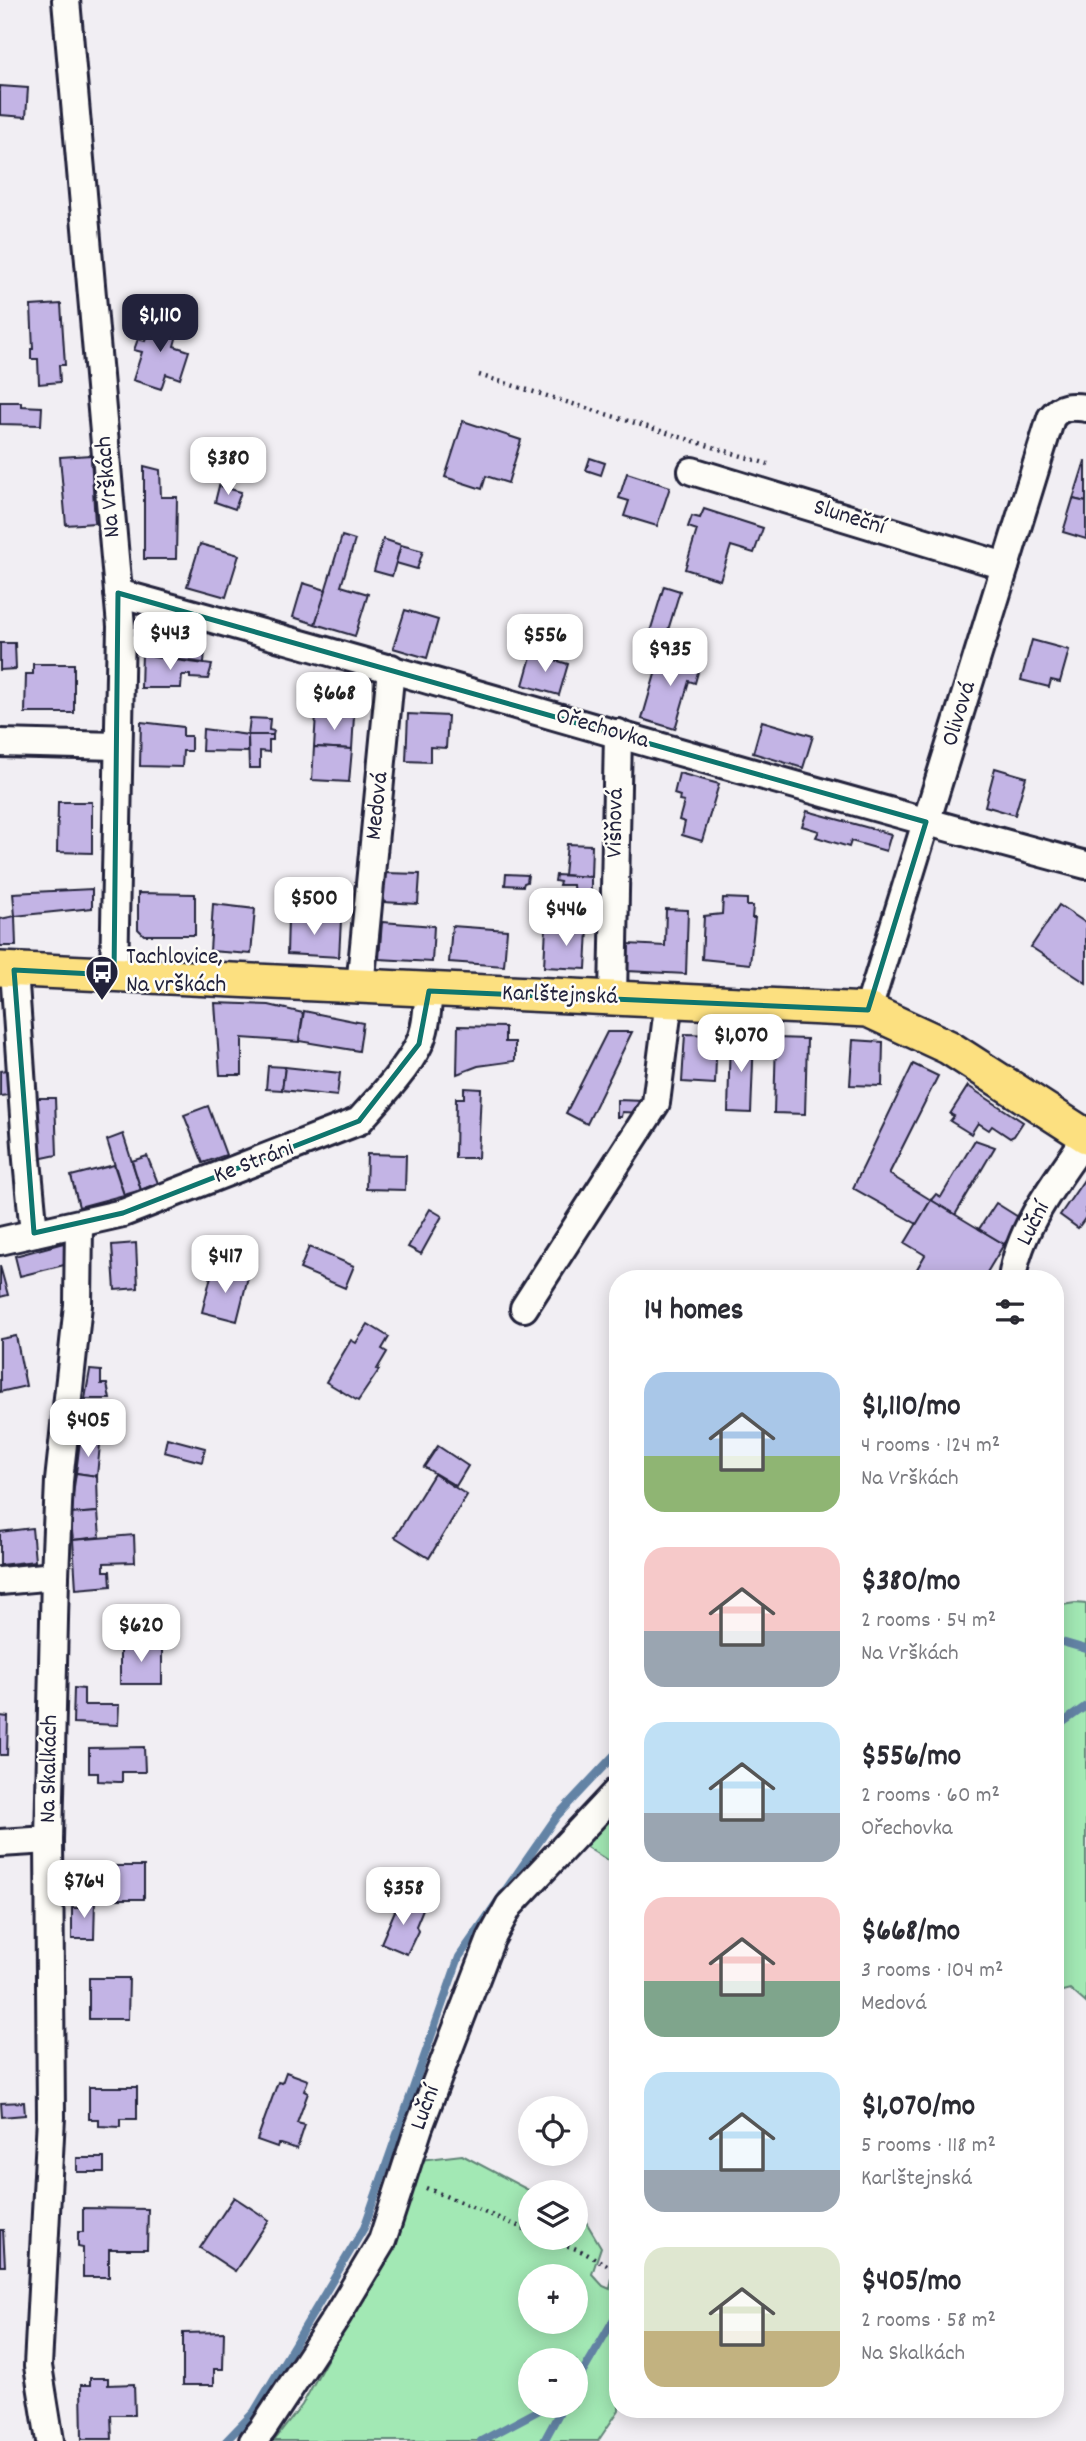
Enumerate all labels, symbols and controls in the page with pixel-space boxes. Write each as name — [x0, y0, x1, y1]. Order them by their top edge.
pin: $1,110 — [103, 294, 217, 354]
text: $1,110 — [138, 300, 182, 333]
street label: Na Vrškách — [88, 435, 130, 539]
pin: $380 — [187, 438, 269, 497]
text: $380 — [206, 443, 250, 476]
street label: Sluneční — [809, 491, 891, 545]
pin: $443 — [129, 612, 211, 672]
pin: $556 — [504, 614, 586, 674]
text: $443 — [150, 618, 190, 651]
text: $556 — [523, 620, 567, 653]
pin: $935 — [629, 628, 711, 688]
text: $935 — [648, 634, 692, 667]
pin: $668 — [293, 672, 375, 732]
street label: Olivová — [934, 677, 986, 751]
text: $668 — [312, 678, 356, 711]
street label: Ořechovka — [551, 699, 653, 759]
street label: Medová — [358, 770, 398, 842]
street label: Višňová — [598, 788, 634, 858]
pin: $500 — [273, 878, 355, 937]
text: $500 — [290, 883, 338, 916]
pin: $446 — [525, 888, 607, 948]
text: $446 — [545, 894, 587, 927]
place label: Tachlovice, Na vrškách — [126, 941, 226, 1003]
bus stop icon: Tachlovice, Na vrškách — [83, 953, 121, 1002]
street label: Karlštejnská — [501, 977, 619, 1015]
pin: $1,070 — [684, 1014, 798, 1074]
text: $1,070 — [714, 1020, 768, 1053]
street label: Ke Stráni — [209, 1132, 299, 1194]
street label: Luční — [1009, 1195, 1060, 1252]
pin: $417 — [184, 1236, 266, 1295]
text: $417 — [207, 1241, 243, 1274]
text: 14 homes — [644, 1291, 743, 1334]
icon: filters — [991, 1293, 1029, 1331]
text: $1,110/mo — [861, 1387, 960, 1430]
pin: $405 — [47, 1400, 129, 1459]
icon: home — [700, 1400, 784, 1484]
text: $405 — [66, 1405, 110, 1438]
text: 4 rooms · 124 m² — [861, 1430, 1000, 1463]
text: Na Vrškách — [861, 1463, 959, 1496]
text: $380/mo — [861, 1562, 960, 1605]
icon: home — [700, 1575, 784, 1659]
pin: $620 — [100, 1604, 182, 1664]
text: 2 rooms · 54 m² — [861, 1605, 996, 1638]
text: $620 — [118, 1610, 164, 1643]
text: Na Vrškách — [861, 1638, 959, 1671]
street label: Na Skalkách — [32, 1714, 68, 1824]
text: $556/mo — [861, 1737, 961, 1780]
icon: home — [700, 1750, 784, 1834]
text: 2 rooms · 60 m² — [861, 1780, 1000, 1813]
text: Ořechovka — [861, 1813, 953, 1846]
pin: $764 — [43, 1860, 125, 1920]
text: $764 — [63, 1866, 105, 1899]
pin: $358 — [362, 1868, 444, 1927]
text: $358 — [382, 1873, 424, 1906]
text: $668/mo — [861, 1912, 960, 1955]
icon: home — [700, 1925, 784, 2009]
text: 3 rooms · 104 m² — [861, 1955, 1003, 1988]
text: Medová — [861, 1988, 927, 2021]
street label: Luční — [402, 2079, 450, 2135]
text: $1,070/mo — [861, 2087, 975, 2130]
map controls — [518, 2096, 588, 2418]
button: locate — [518, 2096, 588, 2166]
icon: home — [700, 2100, 784, 2184]
text: 5 rooms · 118 m² — [861, 2130, 996, 2163]
text: Karlštejnská — [861, 2163, 972, 2196]
button: layers — [518, 2180, 588, 2250]
text: $405/mo — [861, 2262, 961, 2305]
button: + — [518, 2264, 588, 2334]
icon: home — [700, 2275, 784, 2359]
text: 2 rooms · 58 m² — [861, 2305, 996, 2338]
text: Na Skalkách — [861, 2338, 965, 2371]
button: − — [518, 2348, 588, 2418]

